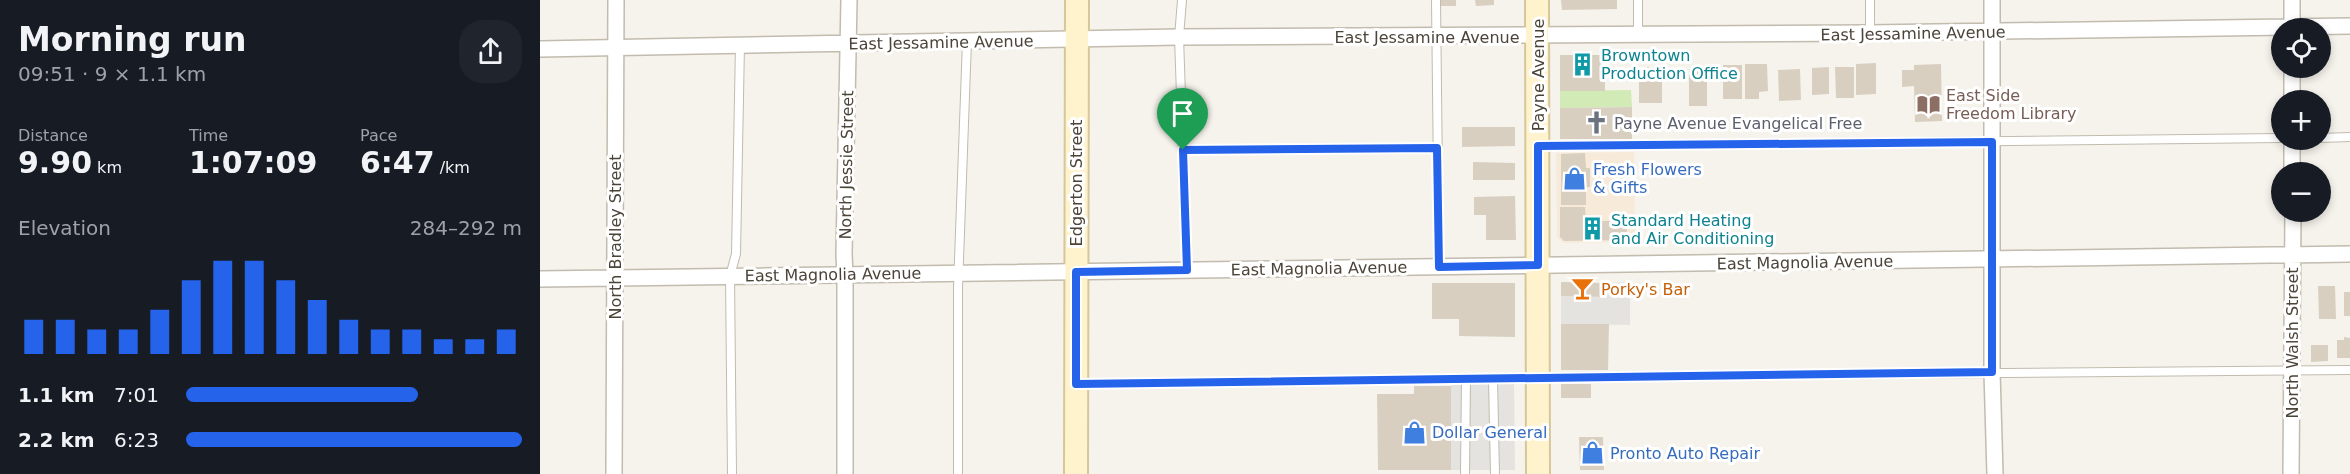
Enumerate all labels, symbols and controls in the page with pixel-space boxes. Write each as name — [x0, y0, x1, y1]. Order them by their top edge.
map controls — [2271, 18, 2331, 222]
button: locate — [2271, 18, 2331, 78]
street label: Payne Avenue — [1529, 19, 1548, 131]
text: Morning run — [18, 20, 246, 59]
button: share — [459, 20, 522, 83]
street label: East Jessamine Avenue — [1820, 22, 2006, 45]
street label: East Jessamine Avenue — [1334, 28, 1520, 47]
street label: East Jessamine Avenue — [848, 31, 1034, 54]
place label: Browntown Production Office — [1601, 46, 1738, 83]
building icon: Browntown Production Office — [1570, 51, 1596, 77]
text: 09:51 · 9 × 1.1 km — [18, 62, 206, 86]
place label: East Side Freedom Library — [1946, 86, 2077, 123]
pin — [1157, 88, 1208, 150]
street label: North Jessie Street — [836, 90, 857, 240]
button: + — [2271, 90, 2331, 150]
library icon: East Side Freedom Library — [1915, 91, 1941, 117]
icon: arrive — [1166, 97, 1199, 130]
church icon: Payne Avenue Evangelical Free — [1583, 110, 1609, 136]
place label: Payne Avenue Evangelical Free — [1614, 114, 1862, 133]
street label: Edgerton Street — [1067, 120, 1086, 246]
text: Distance — [18, 126, 88, 145]
text: Time — [189, 126, 228, 145]
text: Pace — [360, 126, 397, 145]
text: 9.90 — [18, 145, 92, 180]
text: 1:07:09 — [189, 145, 317, 180]
text: 6:47 — [360, 145, 435, 180]
street label: North Bradley Street — [606, 155, 625, 319]
text: km — [92, 158, 122, 177]
text: /km — [435, 158, 470, 177]
place label: Fresh Flowers & Gifts — [1593, 160, 1702, 197]
button: − — [2271, 162, 2331, 222]
shop icon: Fresh Flowers & Gifts — [1562, 165, 1588, 191]
place label: Standard Heating and Air Conditioning — [1611, 211, 1774, 248]
text: Elevation — [18, 216, 111, 240]
text: 284–292 m — [410, 216, 522, 240]
building icon: Standard Heating and Air Conditioning — [1580, 216, 1606, 242]
street label: East Magnolia Avenue — [1717, 251, 1893, 274]
street label: East Magnolia Avenue — [1231, 257, 1407, 280]
street label: East Magnolia Avenue — [745, 263, 921, 286]
street label: North Walsh Street — [2283, 267, 2302, 419]
bar icon: Porky's Bar — [1570, 276, 1596, 302]
place label: Porky's Bar — [1601, 280, 1690, 299]
text: 1.1 km — [18, 383, 95, 407]
text: 7:01 — [114, 383, 159, 407]
shop icon: Dollar General — [1401, 419, 1427, 445]
place label: Dollar General — [1432, 423, 1548, 442]
text: 2.2 km — [18, 428, 95, 452]
text: 6:23 — [114, 428, 159, 452]
shop icon: Pronto Auto Repair — [1579, 440, 1605, 466]
place label: Pronto Auto Repair — [1610, 444, 1761, 463]

